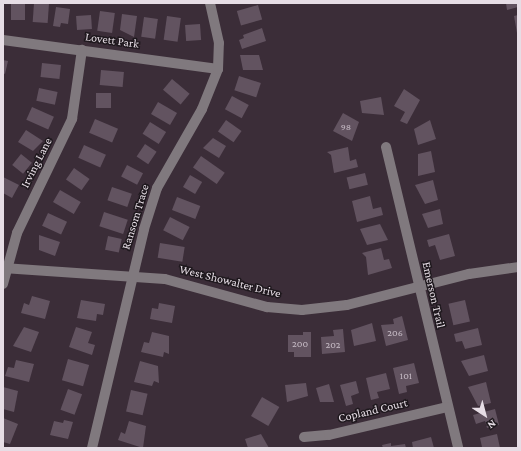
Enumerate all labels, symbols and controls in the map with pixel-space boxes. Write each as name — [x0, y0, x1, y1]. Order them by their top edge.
street label: Lovett Park — [84, 30, 140, 52]
house number: 98 — [341, 121, 351, 133]
street label: Irving Lane — [18, 136, 56, 190]
street label: Ransom Trace — [119, 183, 153, 251]
street label: Emerson Trail — [418, 261, 448, 329]
street label: West Showalter Drive — [178, 262, 282, 302]
house number: 206 — [387, 327, 403, 339]
house number: 200 — [292, 338, 308, 350]
house number: 202 — [325, 339, 341, 351]
house number: 101 — [400, 370, 412, 382]
north arrow — [465, 395, 505, 435]
street label: Copland Court — [337, 396, 409, 426]
text: N — [485, 418, 499, 432]

